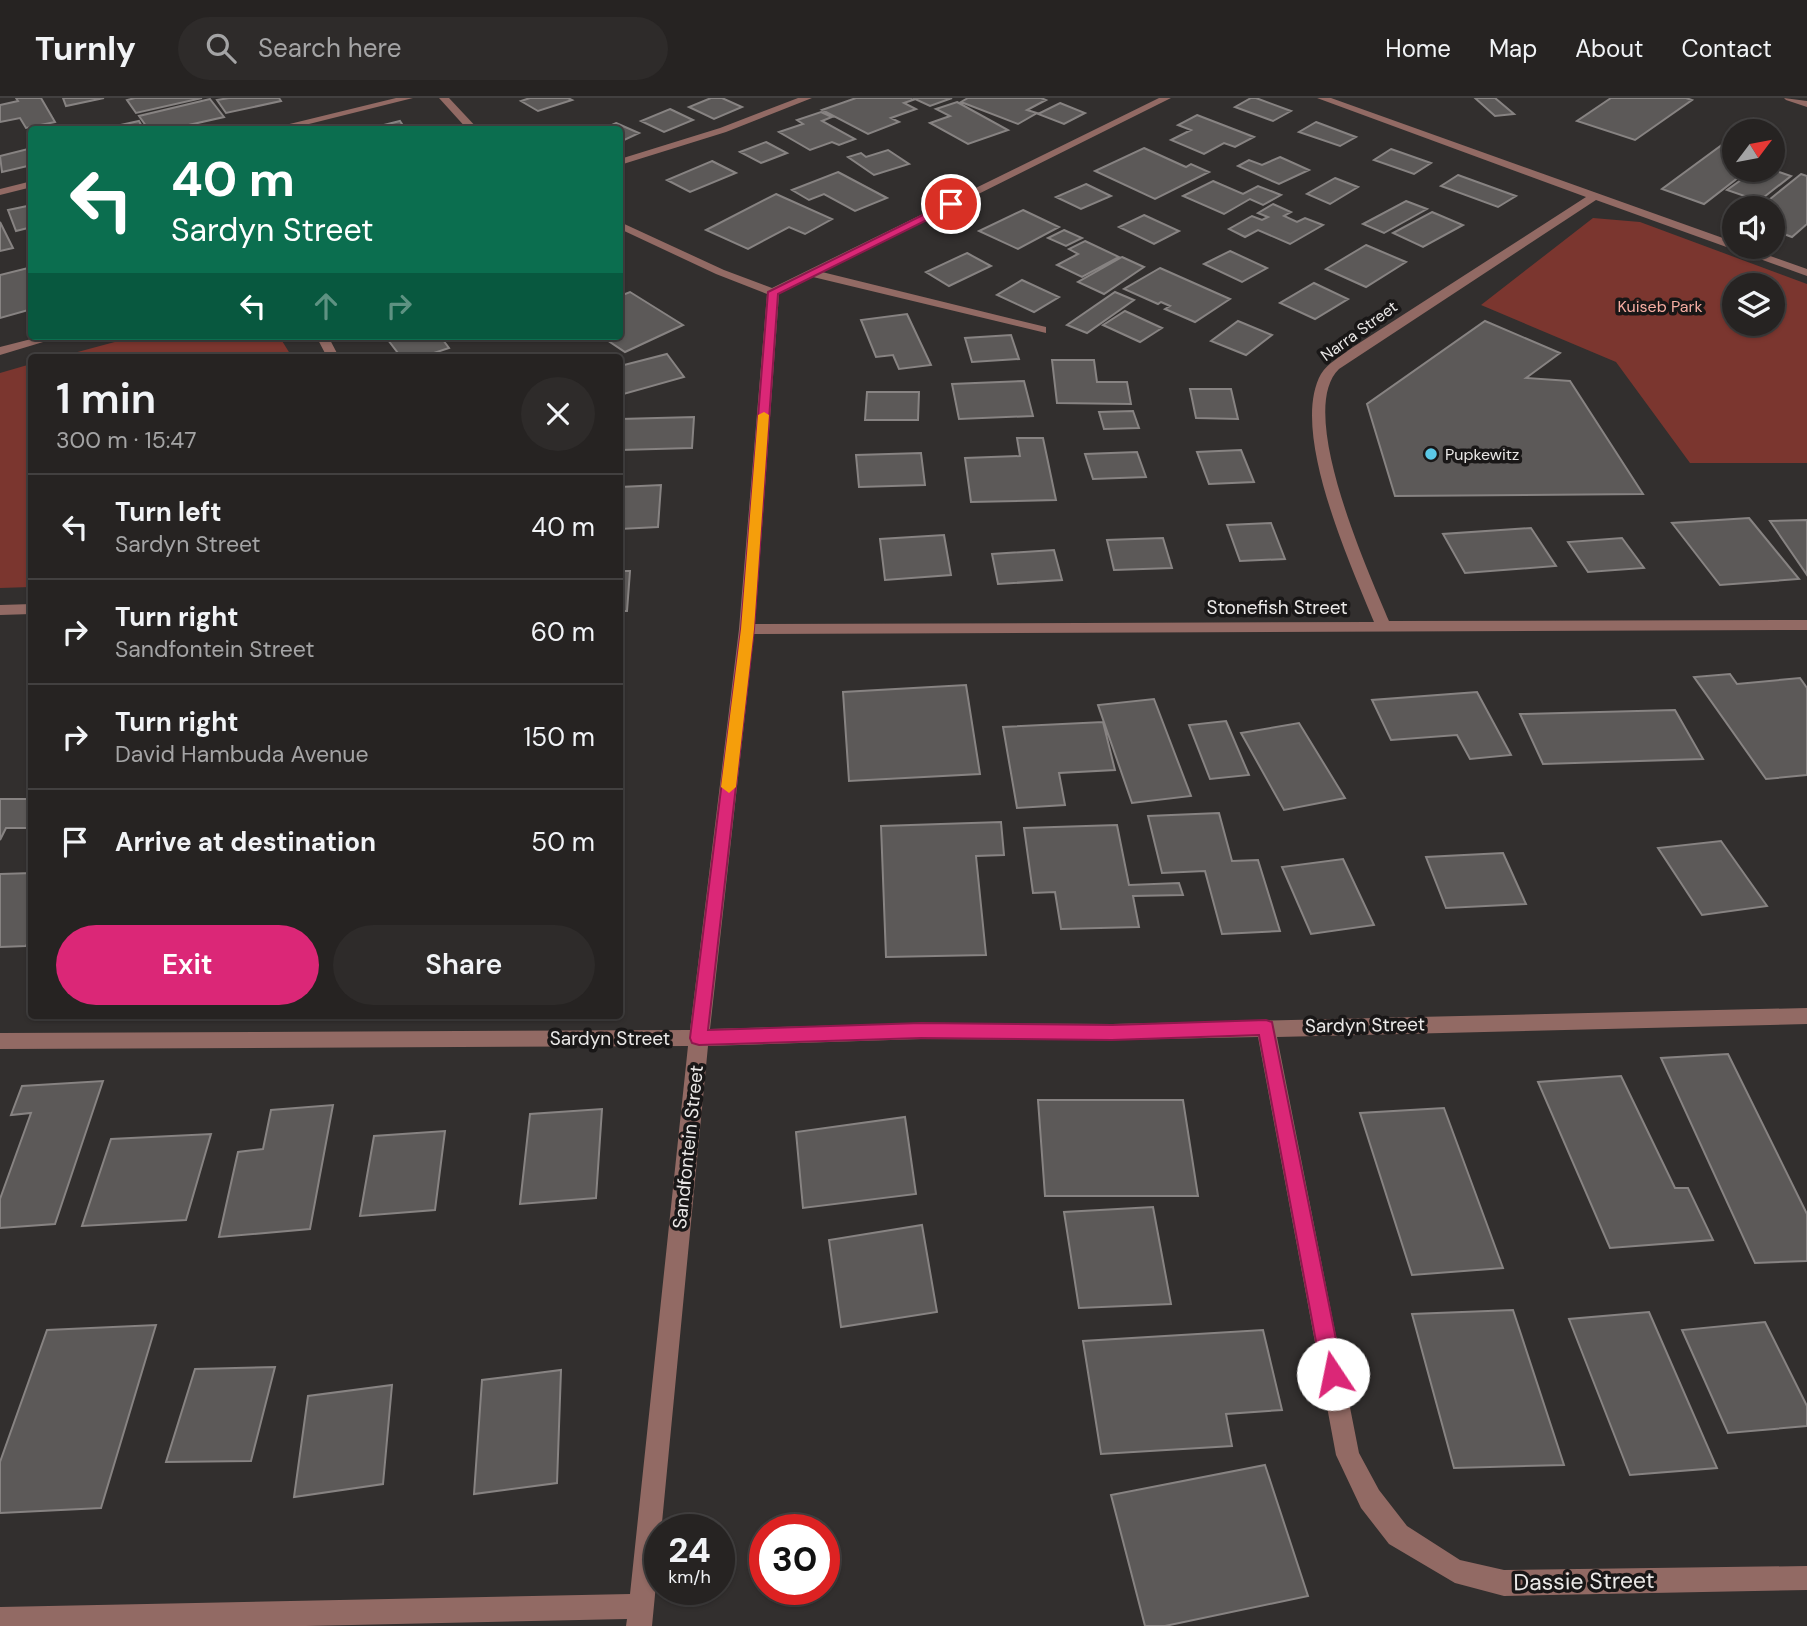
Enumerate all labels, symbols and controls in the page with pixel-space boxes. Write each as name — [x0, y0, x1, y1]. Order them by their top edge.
search box — [178, 17, 668, 80]
text: Turnly — [35, 27, 136, 70]
icon: search — [202, 29, 240, 67]
text: Search here — [258, 31, 401, 65]
text: Home — [1385, 33, 1451, 64]
text: Map — [1489, 33, 1537, 64]
text: About — [1575, 33, 1644, 64]
text: Contact — [1682, 33, 1772, 64]
north arrow — [1722, 119, 1785, 182]
map controls — [1722, 119, 1785, 336]
text: 40 m — [171, 147, 295, 211]
icon: left — [56, 154, 147, 245]
pin — [921, 174, 981, 234]
icon: arrive — [932, 185, 970, 223]
button: sound — [1722, 196, 1785, 259]
text: Sardyn Street — [171, 209, 374, 251]
button: layers — [1722, 273, 1785, 336]
icon: left — [234, 287, 272, 325]
icon: ahead — [307, 287, 345, 325]
icon: right — [380, 287, 418, 325]
street label: Narra Street — [1316, 296, 1402, 366]
park label: Kuiseb Park — [1617, 296, 1703, 317]
text: 1 min — [56, 371, 156, 426]
button: close — [521, 377, 595, 451]
text: 300 m · 15:47 — [56, 425, 197, 455]
place label: Pupkewitz — [1445, 444, 1519, 465]
marker: Pupkewitz — [1423, 446, 1439, 462]
text: Turn left — [115, 495, 222, 529]
icon: left — [56, 508, 94, 546]
text: 40 m — [531, 510, 595, 544]
text: Sardyn Street — [115, 529, 261, 559]
street label: Stonefish Street — [1206, 595, 1348, 620]
text: Turn right — [115, 600, 239, 634]
icon: right — [56, 613, 94, 651]
text: 60 m — [531, 615, 595, 649]
text: Sandfontein Street — [115, 634, 314, 664]
text: Turn right — [115, 705, 239, 739]
icon: right — [56, 718, 94, 756]
text: 150 m — [523, 720, 595, 754]
text: David Hambuda Avenue — [115, 739, 369, 769]
icon: arrive — [56, 823, 94, 861]
text: Arrive at destination — [115, 825, 376, 859]
text: 50 m — [531, 825, 595, 859]
button: Exit — [56, 925, 319, 1005]
button: Share — [333, 925, 595, 1005]
street label: Sardyn Street — [1305, 1011, 1425, 1039]
street label: Sardyn Street — [550, 1026, 670, 1051]
street label: Sandfontein Street — [667, 1064, 709, 1230]
position arrow — [1296, 1337, 1370, 1411]
speed limit sign: 30 — [749, 1514, 840, 1605]
text: 24 — [668, 1527, 711, 1573]
text: km/h — [668, 1565, 711, 1589]
street label: Dassie Street — [1513, 1565, 1655, 1597]

